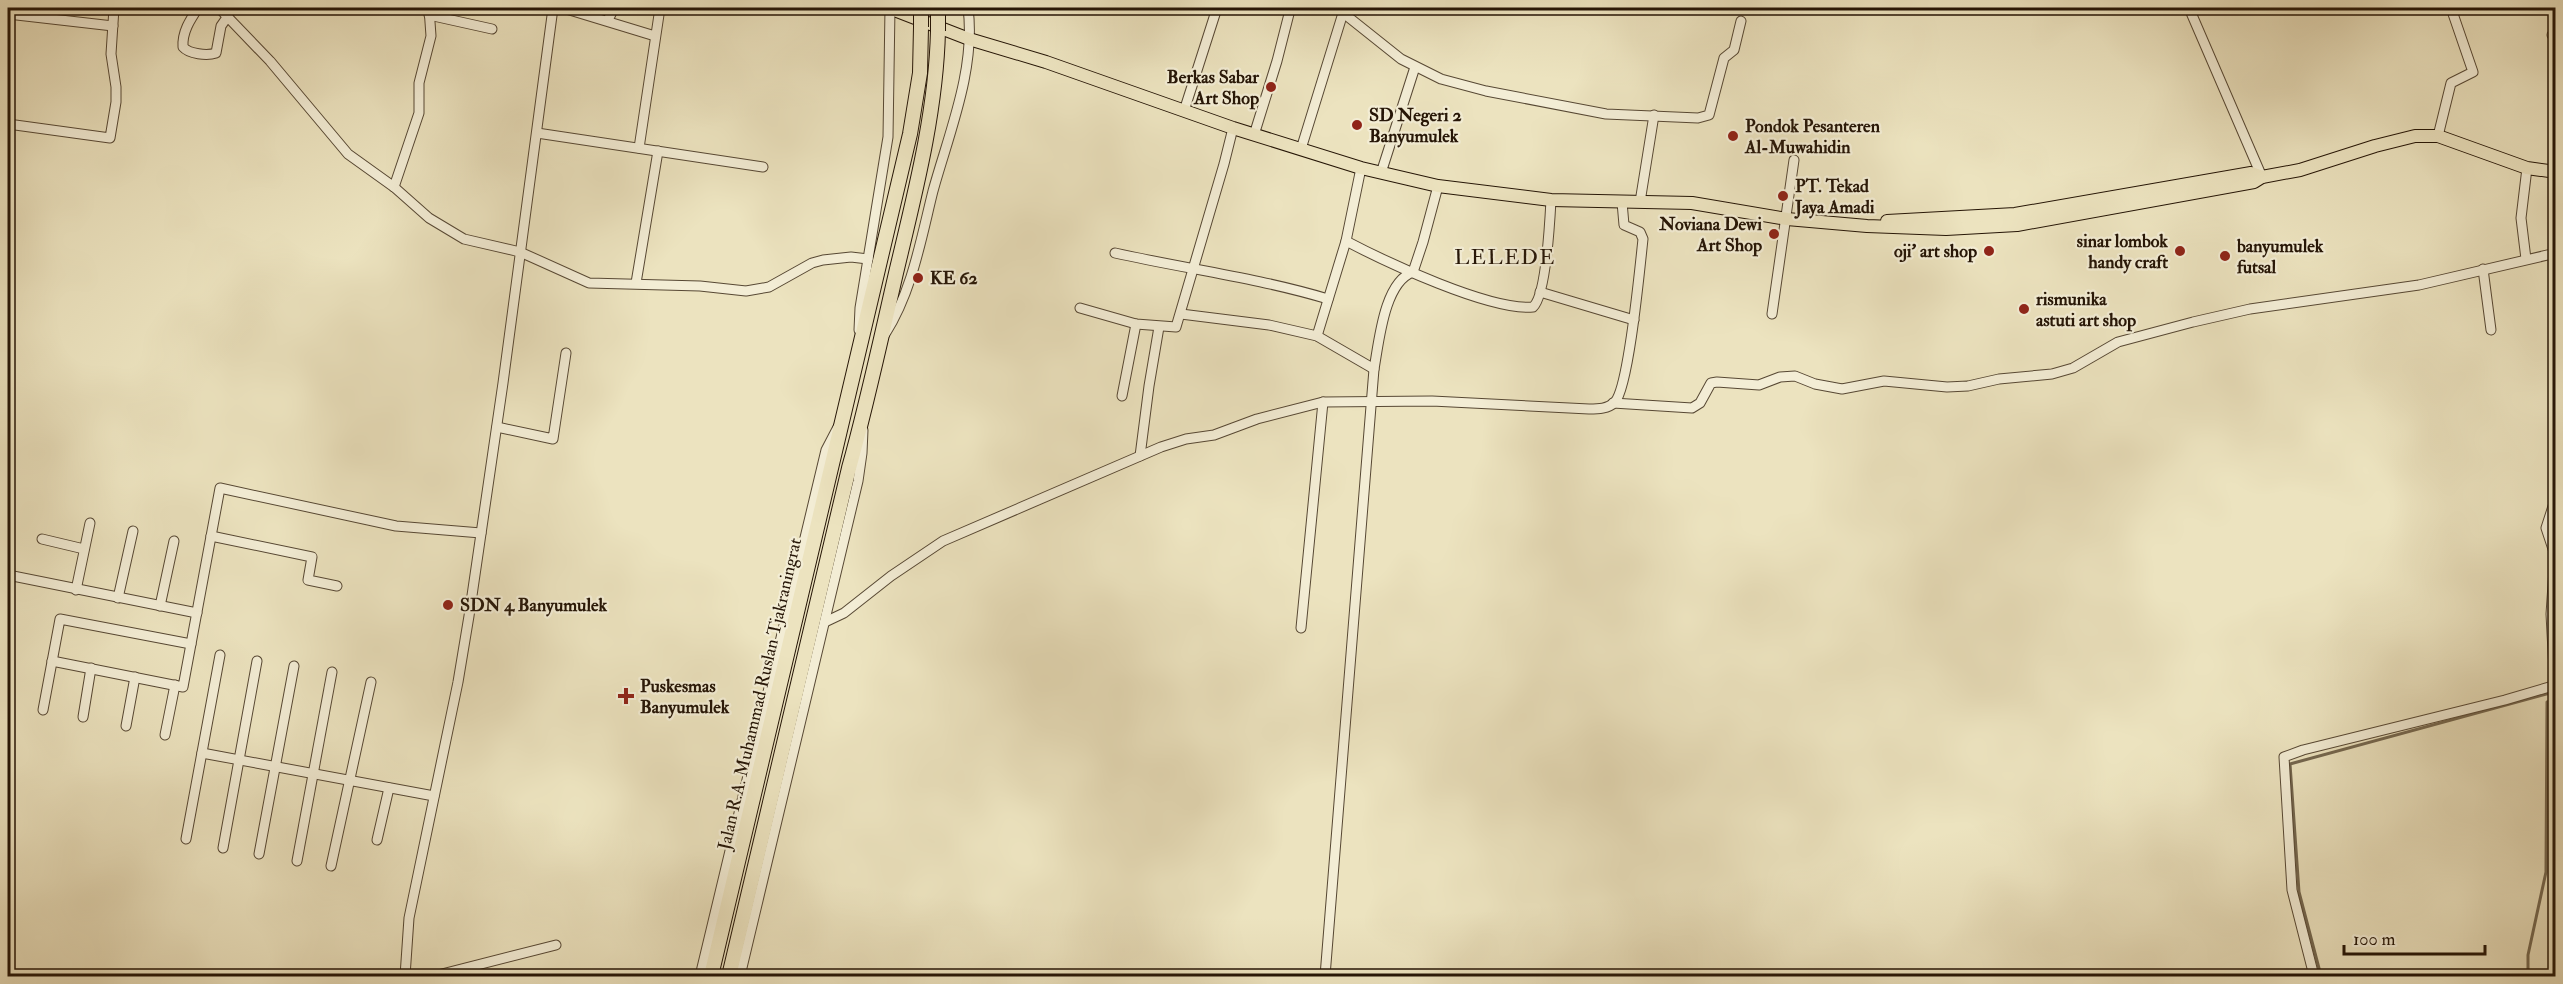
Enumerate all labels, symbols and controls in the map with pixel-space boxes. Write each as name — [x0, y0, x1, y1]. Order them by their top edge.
place label: Berkas Sabar Art Shop — [1167, 66, 1259, 110]
marker: Berkas Sabar Art Shop — [1264, 80, 1278, 94]
place label: SD Negeri 2 Banyumulek — [1369, 104, 1462, 148]
place label: Pondok Pesanteren Al-Muwahidin — [1744, 115, 1881, 159]
marker: SD Negeri 2 Banyumulek — [1350, 118, 1364, 132]
marker: Pondok Pesanteren Al-Muwahidin — [1726, 129, 1740, 143]
place label: PT. Tekad Jaya Amadi — [1794, 175, 1875, 219]
marker: PT. Tekad Jaya Amadi — [1776, 189, 1790, 203]
place label: Noviana Dewi Art Shop — [1658, 213, 1762, 257]
marker: Noviana Dewi Art Shop — [1767, 227, 1781, 241]
place label: sinar lombok handy craft — [2077, 230, 2168, 274]
place label: banyumulek futsal — [2236, 235, 2324, 279]
place label: oji' art shop — [1894, 240, 1977, 263]
district label: LELEDE — [1454, 244, 1556, 271]
marker: oji' art shop — [1982, 244, 1996, 258]
marker: sinar lombok handy craft — [2173, 244, 2187, 258]
marker: banyumulek futsal — [2218, 249, 2232, 263]
place label: KE 62 — [930, 267, 978, 290]
marker: KE 62 — [911, 271, 925, 285]
place label: rismunika astuti art shop — [2035, 288, 2136, 332]
marker: rismunika astuti art shop — [2017, 302, 2031, 316]
street label: Jalan R.A. Muhammad Ruslan Tjakraningrat — [713, 536, 807, 853]
place label: SDN 4 Banyumulek — [460, 594, 607, 617]
marker: SDN 4 Banyumulek — [441, 598, 455, 612]
place label: Puskesmas Banyumulek — [640, 675, 730, 719]
marker: Puskesmas Banyumulek — [617, 687, 635, 705]
scale bar — [2344, 918, 2485, 956]
text: 100 m — [2353, 928, 2396, 951]

